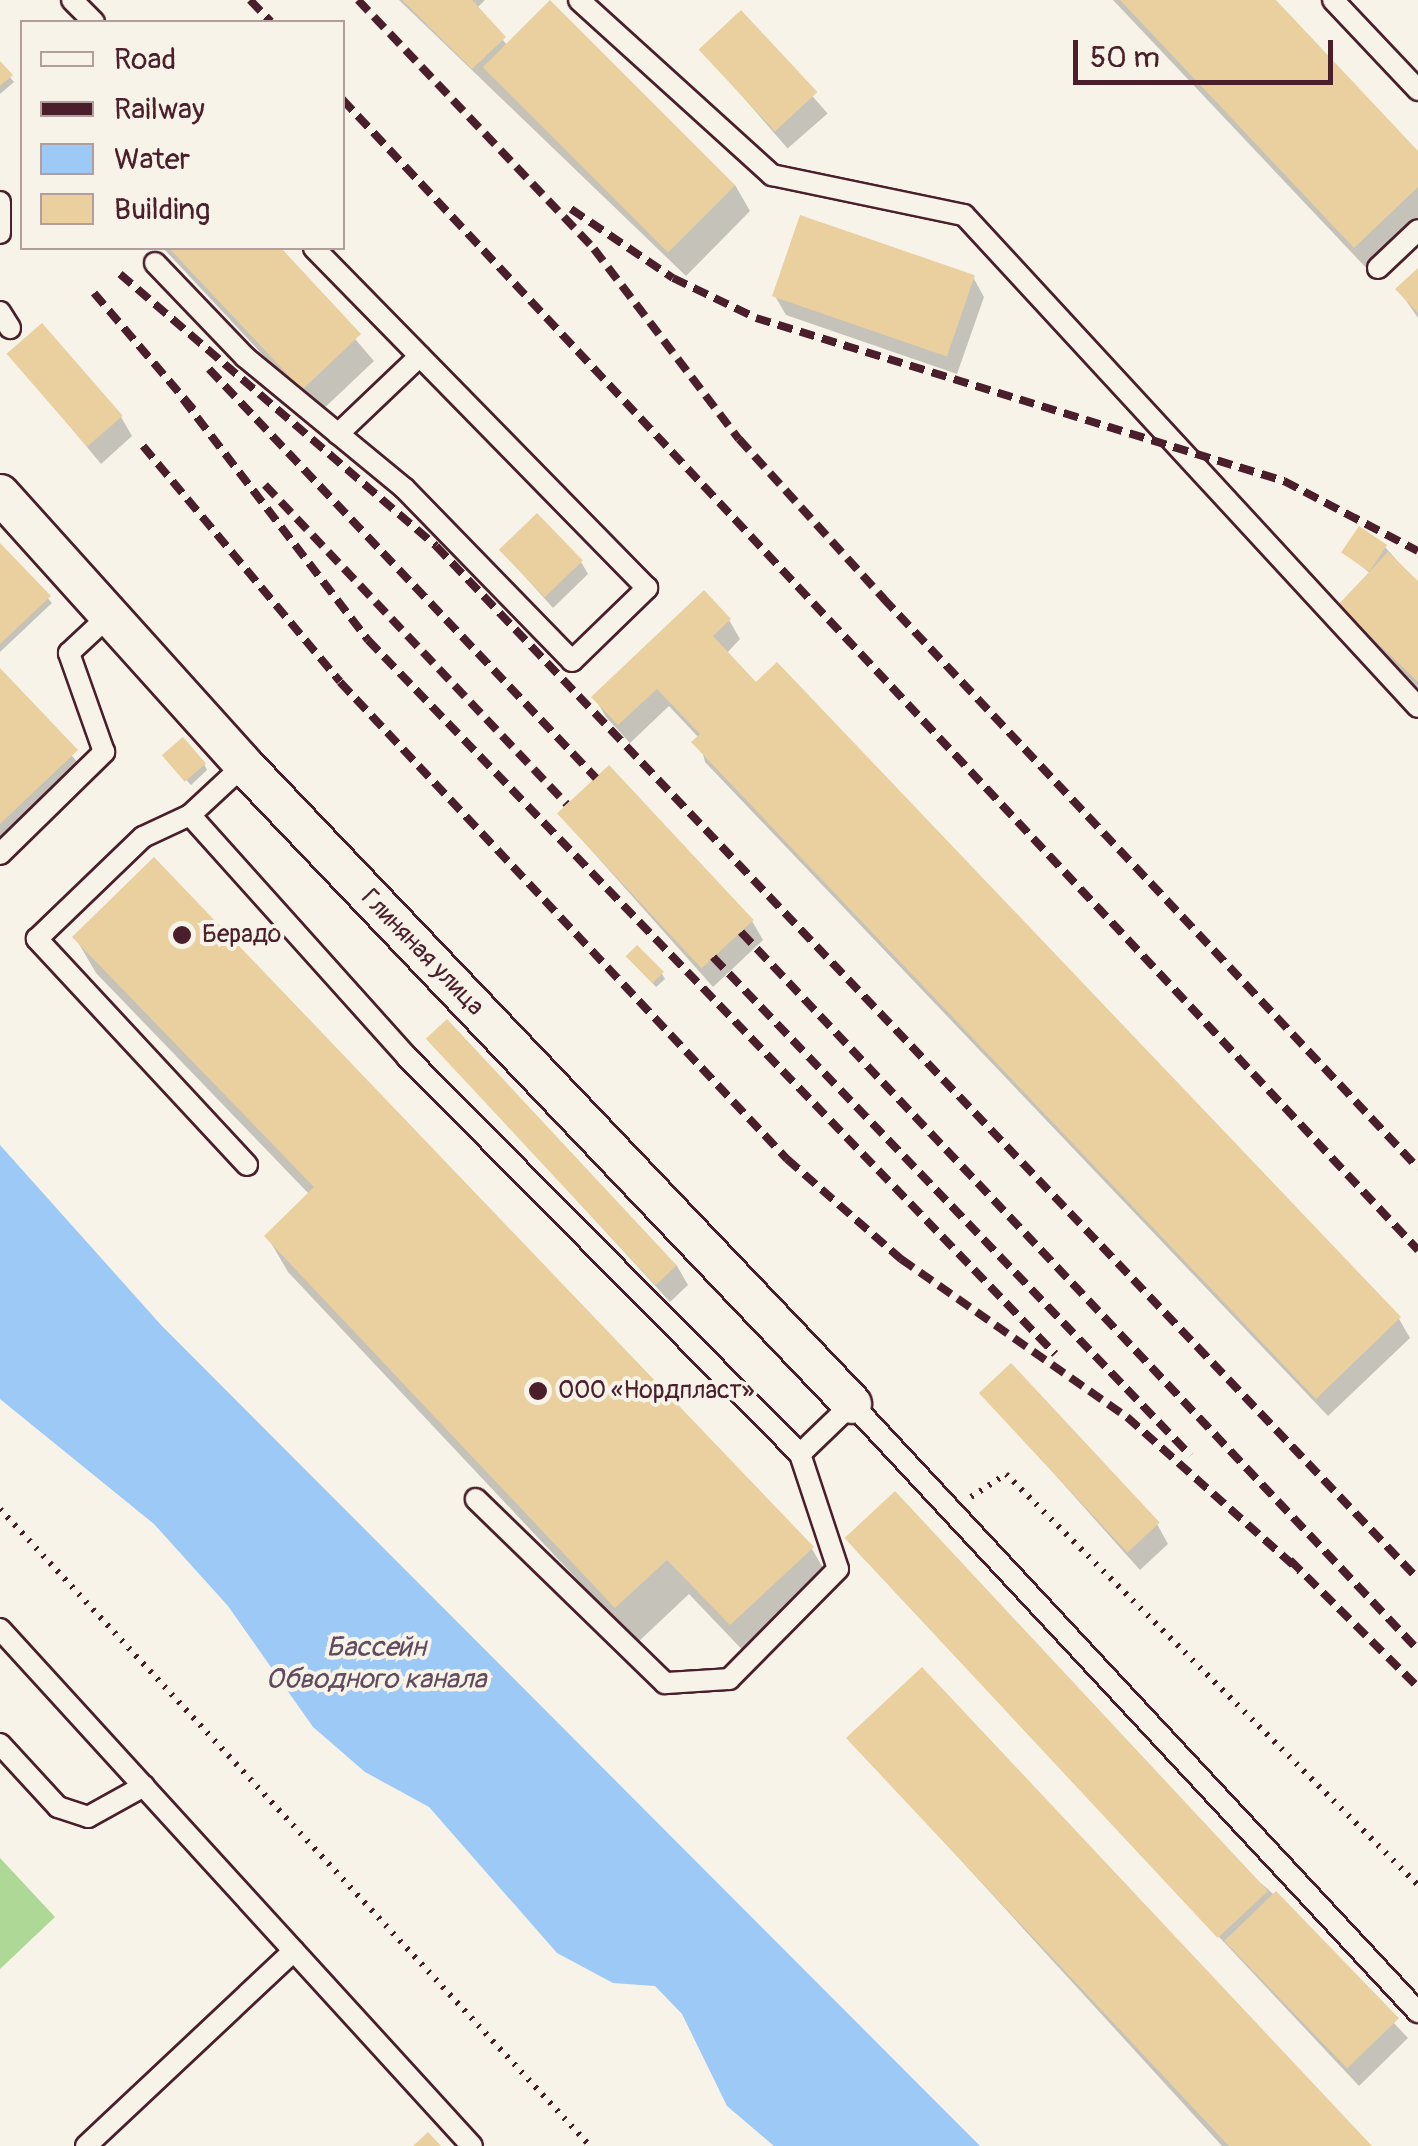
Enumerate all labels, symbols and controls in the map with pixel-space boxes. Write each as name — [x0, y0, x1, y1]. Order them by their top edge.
legend — [20, 20, 345, 250]
scale bar — [1078, 20, 1338, 82]
text: 50 m — [1090, 39, 1160, 76]
text: Road — [114, 41, 176, 78]
text: Railway — [114, 91, 205, 128]
text: Water — [114, 141, 190, 178]
text: Building — [114, 191, 210, 228]
street label: Глиняная улица — [354, 884, 490, 1022]
place label: Берадо — [202, 920, 281, 950]
marker: Берадо — [171, 924, 193, 946]
place label: ООО «Нордпласт» — [558, 1376, 754, 1406]
marker: ООО «Нордпласт» — [527, 1380, 549, 1402]
water label: Бассейн Обводного канала — [266, 1631, 486, 1697]

